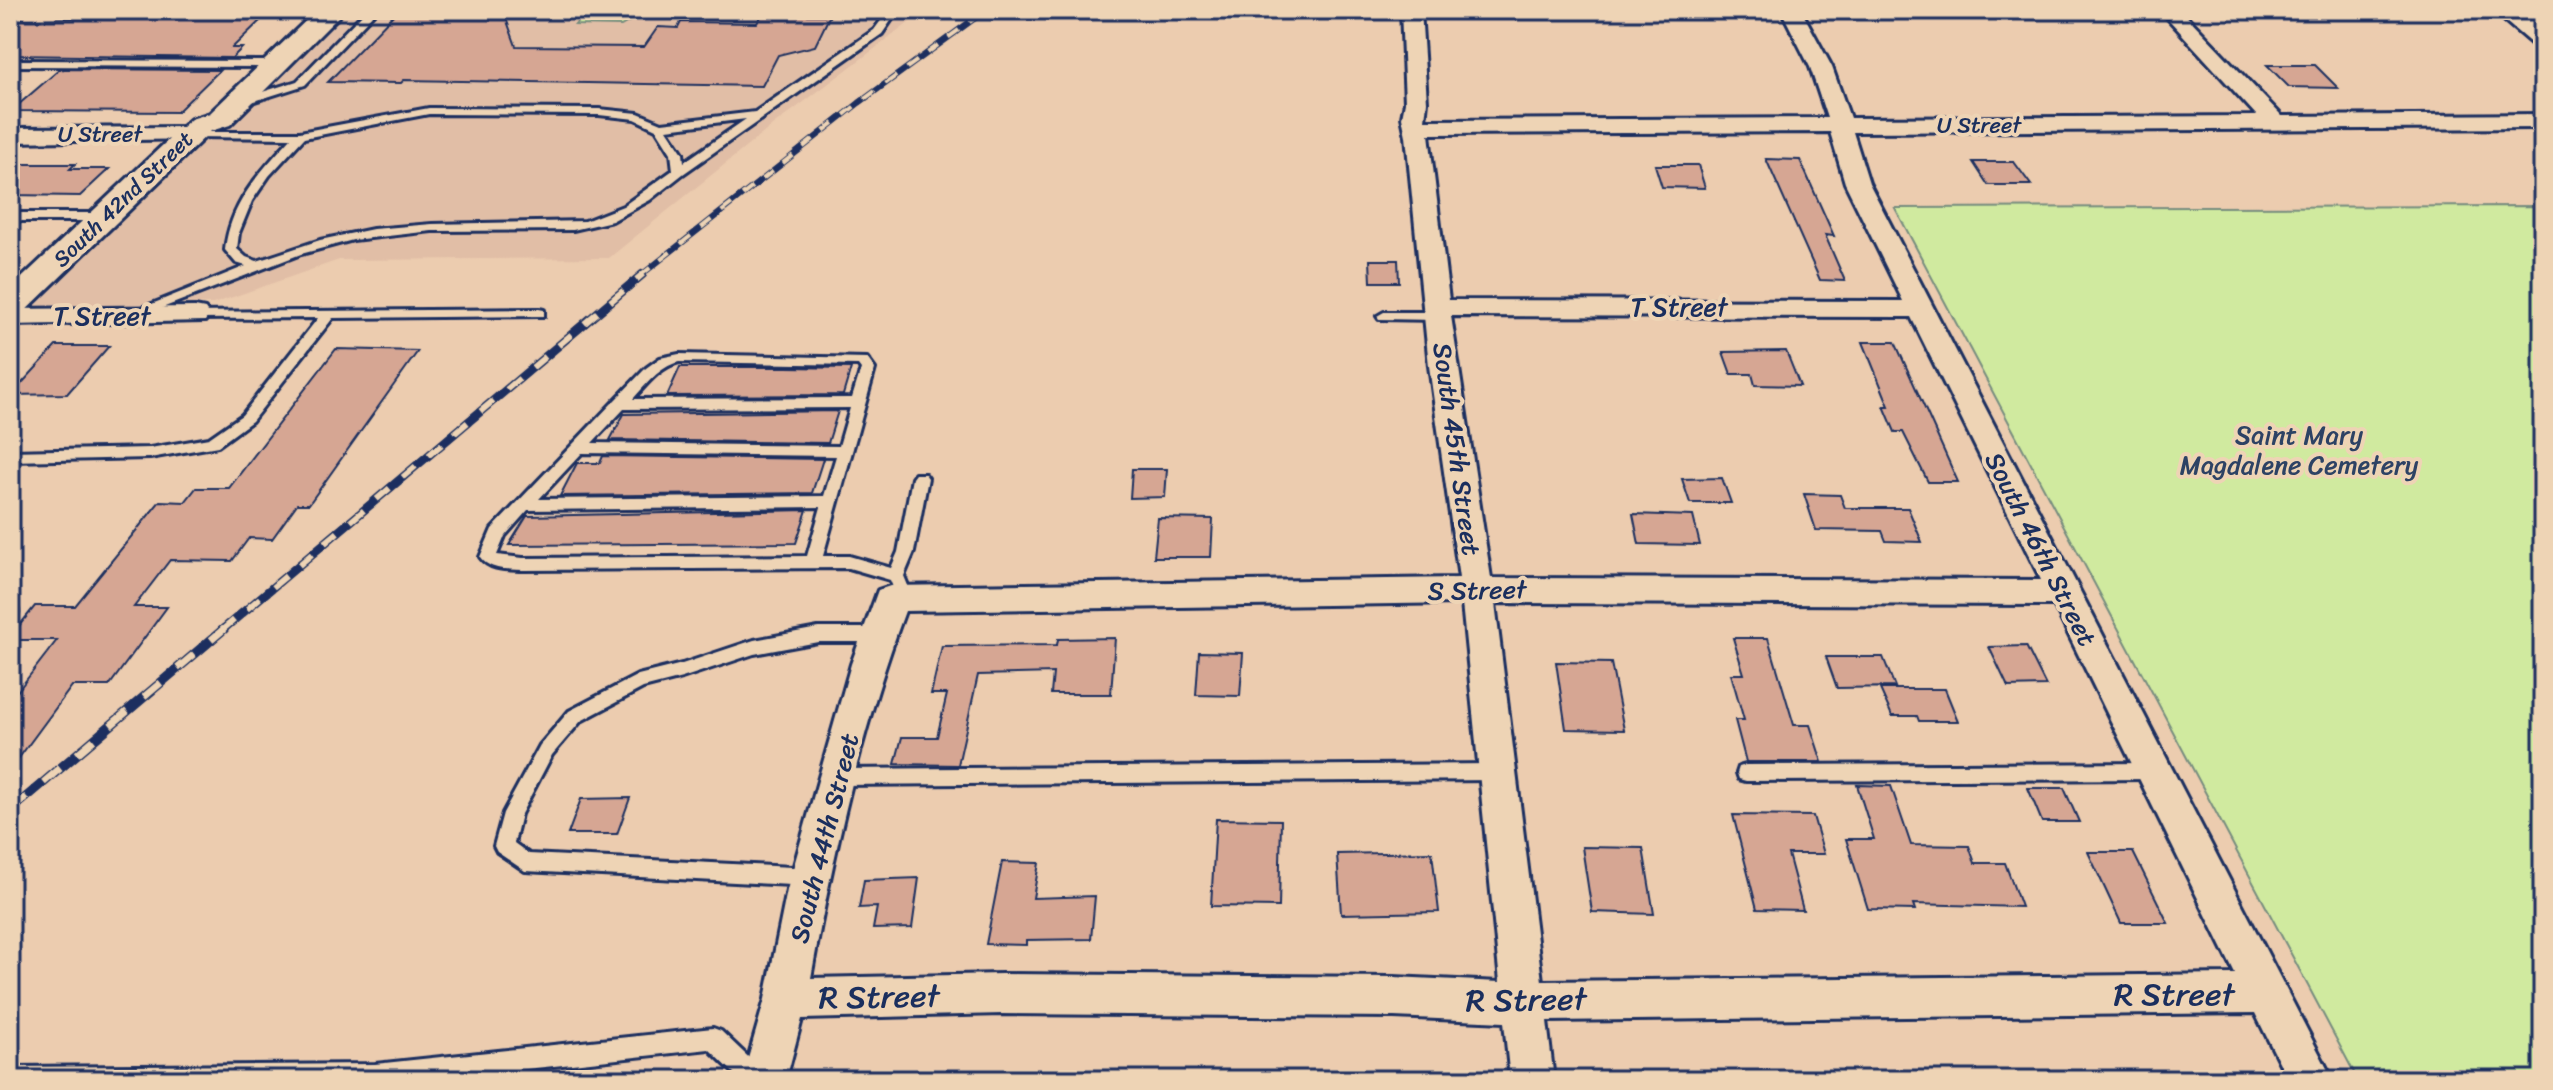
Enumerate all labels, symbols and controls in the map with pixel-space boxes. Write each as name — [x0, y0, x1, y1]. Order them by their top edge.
street label: U Street — [1937, 106, 2022, 145]
street label: U Street — [58, 115, 143, 154]
street label: South 42nd Street — [43, 121, 203, 277]
street label: T Street — [1631, 284, 1729, 330]
street label: T Street — [54, 293, 152, 339]
street label: South 45th Street — [1419, 340, 1495, 558]
park label: Saint Mary Magdalene Cemetery — [2180, 412, 2419, 488]
street label: South 46th Street — [1972, 443, 2110, 655]
street label: S Street — [1427, 566, 1528, 614]
street label: South 44th Street — [776, 728, 872, 948]
street label: R Street — [2114, 966, 2235, 1023]
street label: R Street — [818, 967, 941, 1027]
street label: R Street — [1465, 970, 1588, 1030]

